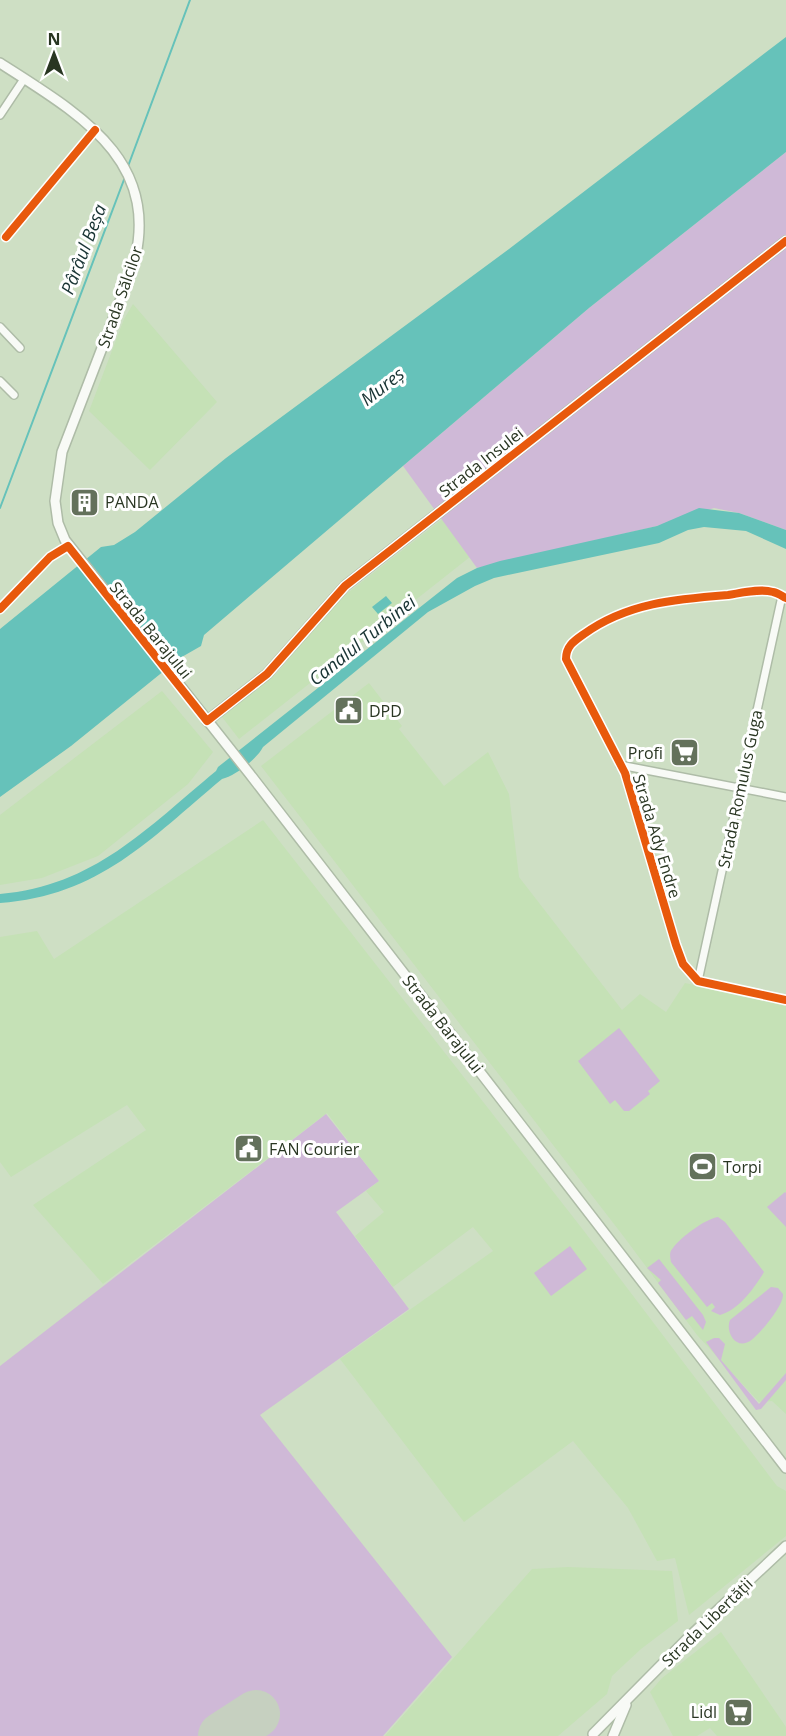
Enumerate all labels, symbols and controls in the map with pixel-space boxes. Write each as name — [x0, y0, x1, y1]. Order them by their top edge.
north arrow — [24, 24, 84, 84]
text: N — [47, 28, 61, 50]
water label: Pârâul Beșa — [55, 200, 111, 298]
street label: Strada Sălcilor — [92, 243, 148, 351]
water label: Mureș — [355, 361, 409, 411]
street label: Strada Insulei — [434, 422, 528, 502]
building icon: PANDA — [68, 486, 100, 518]
place label: PANDA — [105, 491, 159, 513]
street label: Strada Barajului — [105, 577, 197, 683]
water label: Canalul Turbinei — [304, 589, 421, 690]
public building icon: DPD — [332, 695, 364, 727]
place label: DPD — [369, 700, 402, 722]
street label: Strada Romulus Guga — [712, 708, 768, 870]
supermarket icon: Profi — [668, 737, 700, 769]
place label: Profi — [628, 742, 663, 764]
street label: Strada Ady Endre — [628, 771, 686, 901]
street label: Strada Barajului — [398, 970, 488, 1078]
public building icon: FAN Courier — [232, 1133, 264, 1165]
place label: FAN Courier — [269, 1138, 360, 1160]
sports icon: Torpi — [686, 1151, 718, 1183]
place label: Torpi — [723, 1156, 762, 1178]
street label: Strada Libertății — [657, 1573, 757, 1671]
supermarket icon: Lidl — [722, 1696, 754, 1728]
place label: Lidl — [691, 1701, 717, 1723]

